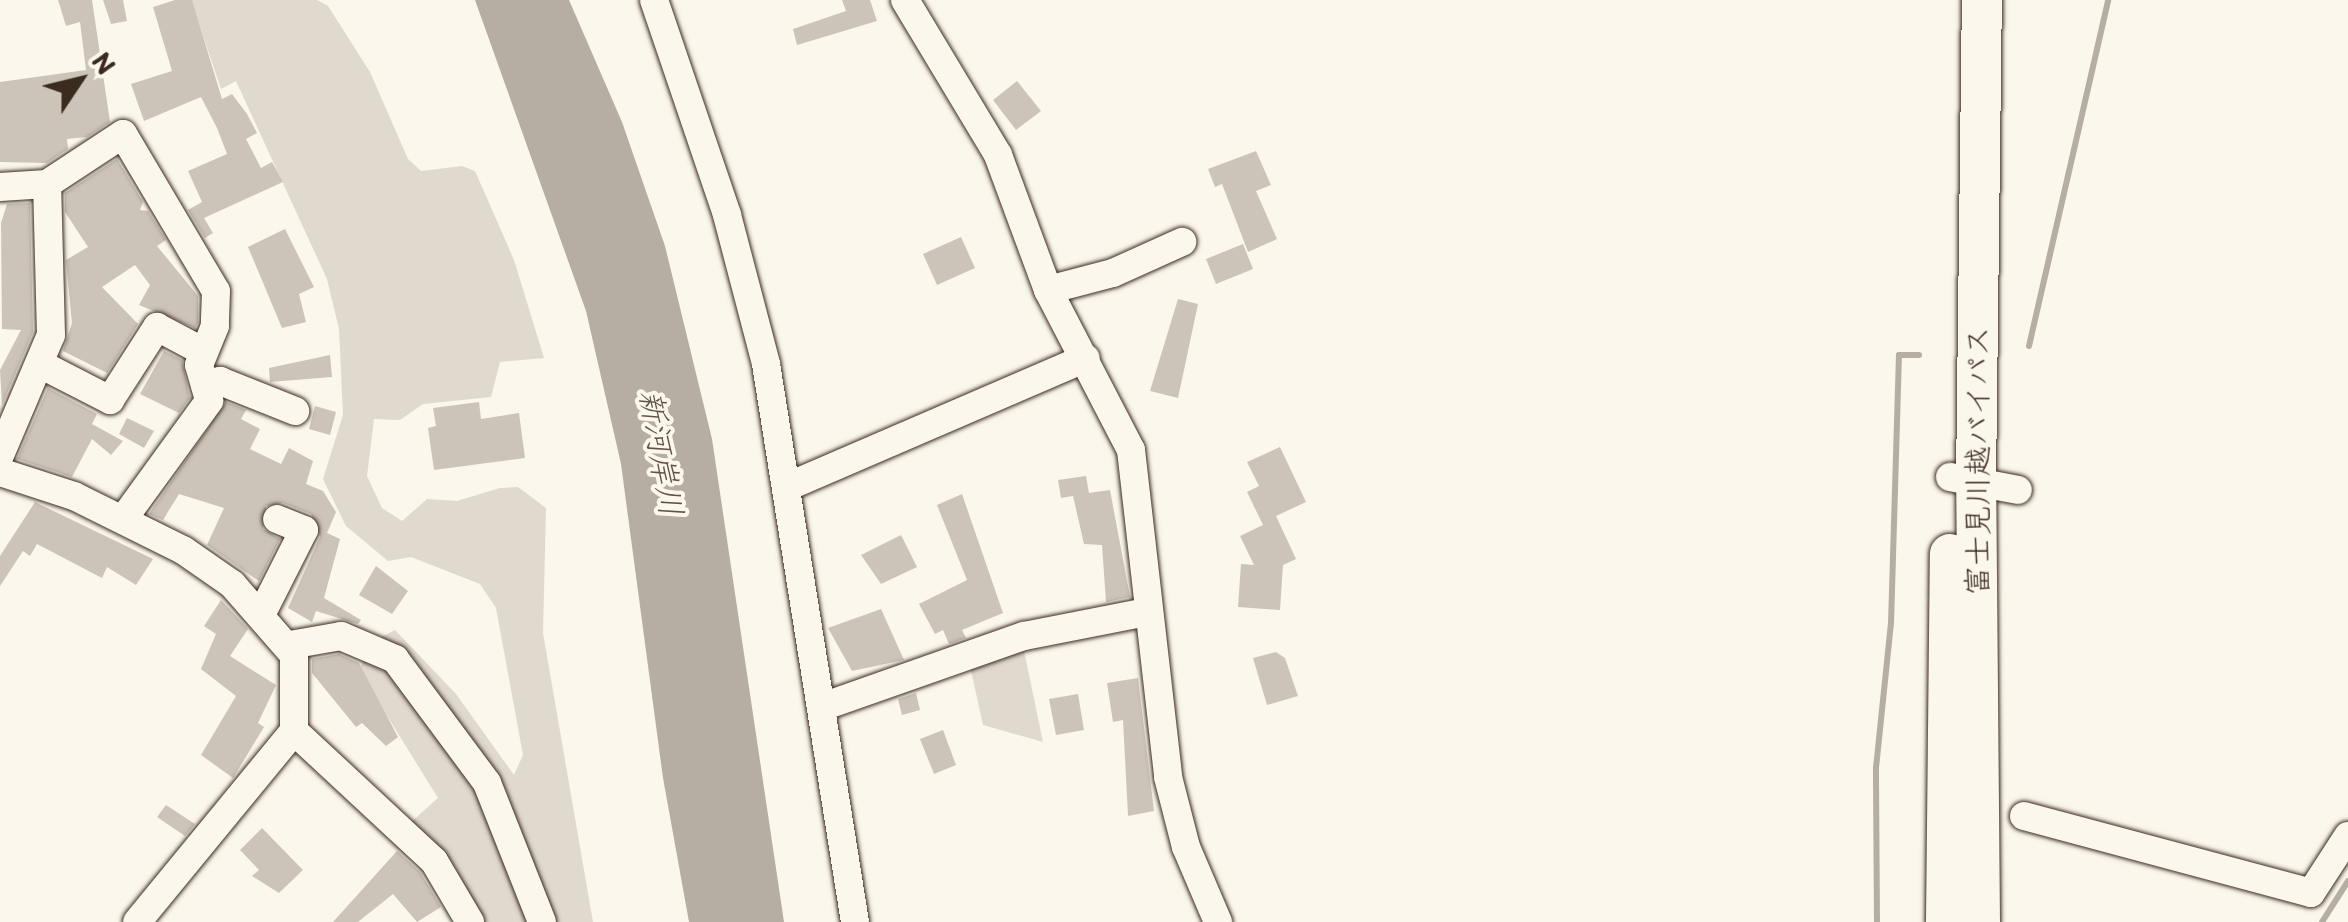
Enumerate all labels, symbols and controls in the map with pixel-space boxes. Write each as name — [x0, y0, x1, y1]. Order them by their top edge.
north arrow — [30, 30, 130, 130]
text: N — [85, 45, 124, 80]
street label: 富士見川越バイパス — [1960, 326, 1996, 596]
water label: 新河岸川 — [631, 387, 691, 519]

